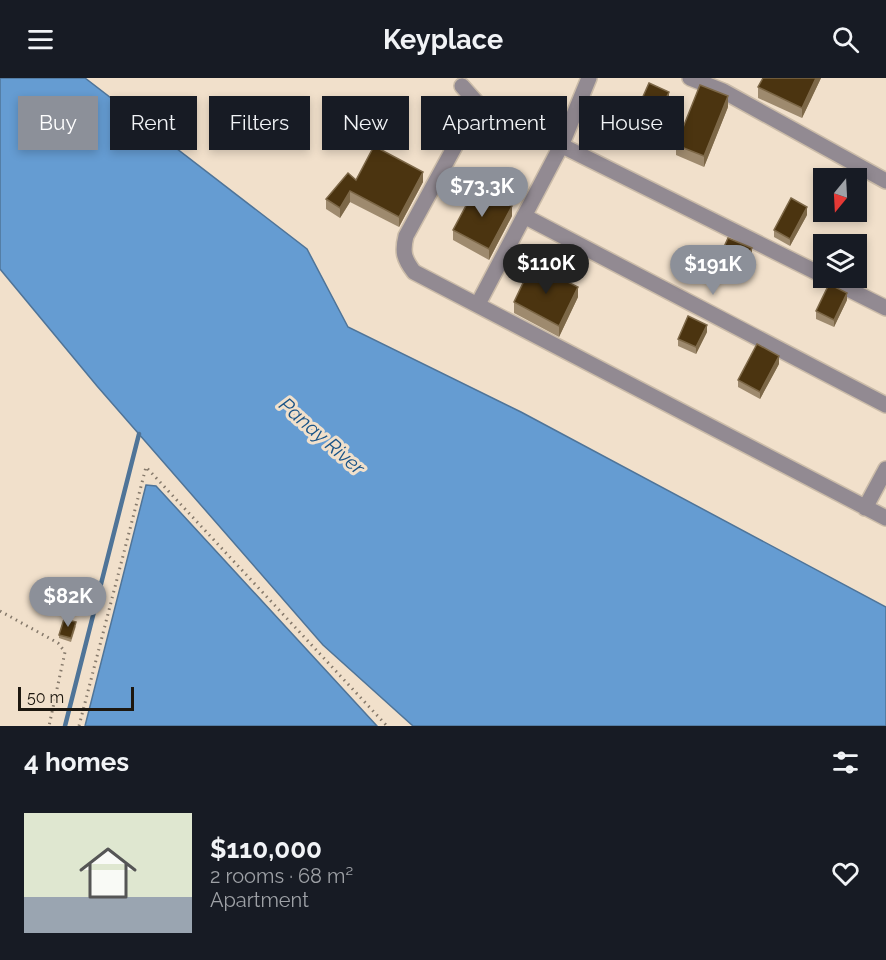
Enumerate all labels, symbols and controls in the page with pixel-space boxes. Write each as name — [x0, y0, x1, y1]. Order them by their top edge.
icon: menu — [24, 23, 57, 56]
icon: search — [829, 23, 862, 56]
text: Keyplace — [383, 24, 503, 55]
chip: Buy — [18, 96, 98, 150]
chip: Rent — [110, 96, 197, 150]
chip: Filters — [209, 96, 310, 150]
chip: New — [322, 96, 409, 150]
chip: Apartment — [421, 96, 567, 150]
chip: House — [579, 96, 684, 150]
pin: $73.3K — [433, 167, 531, 218]
north arrow — [813, 168, 867, 222]
map controls — [813, 168, 867, 288]
text: $73.3K — [450, 174, 514, 198]
button: layers — [813, 234, 867, 288]
pin: $110K — [504, 244, 588, 295]
pin: $191K — [671, 245, 755, 296]
text: $110K — [517, 251, 575, 275]
text: $191K — [684, 252, 742, 276]
water label: Panay River — [274, 392, 370, 480]
pin: $82K — [32, 577, 104, 628]
text: $82K — [43, 584, 93, 608]
scale bar — [18, 684, 134, 712]
text: 50 m — [27, 688, 64, 707]
icon: filters — [829, 746, 862, 779]
text: 4 homes — [24, 747, 129, 777]
text: $110,000 — [210, 834, 322, 864]
icon: home — [72, 837, 144, 909]
icon: heart — [829, 857, 862, 890]
text: 2 rooms · 68 m² — [210, 864, 353, 888]
text: Apartment — [210, 888, 309, 912]

